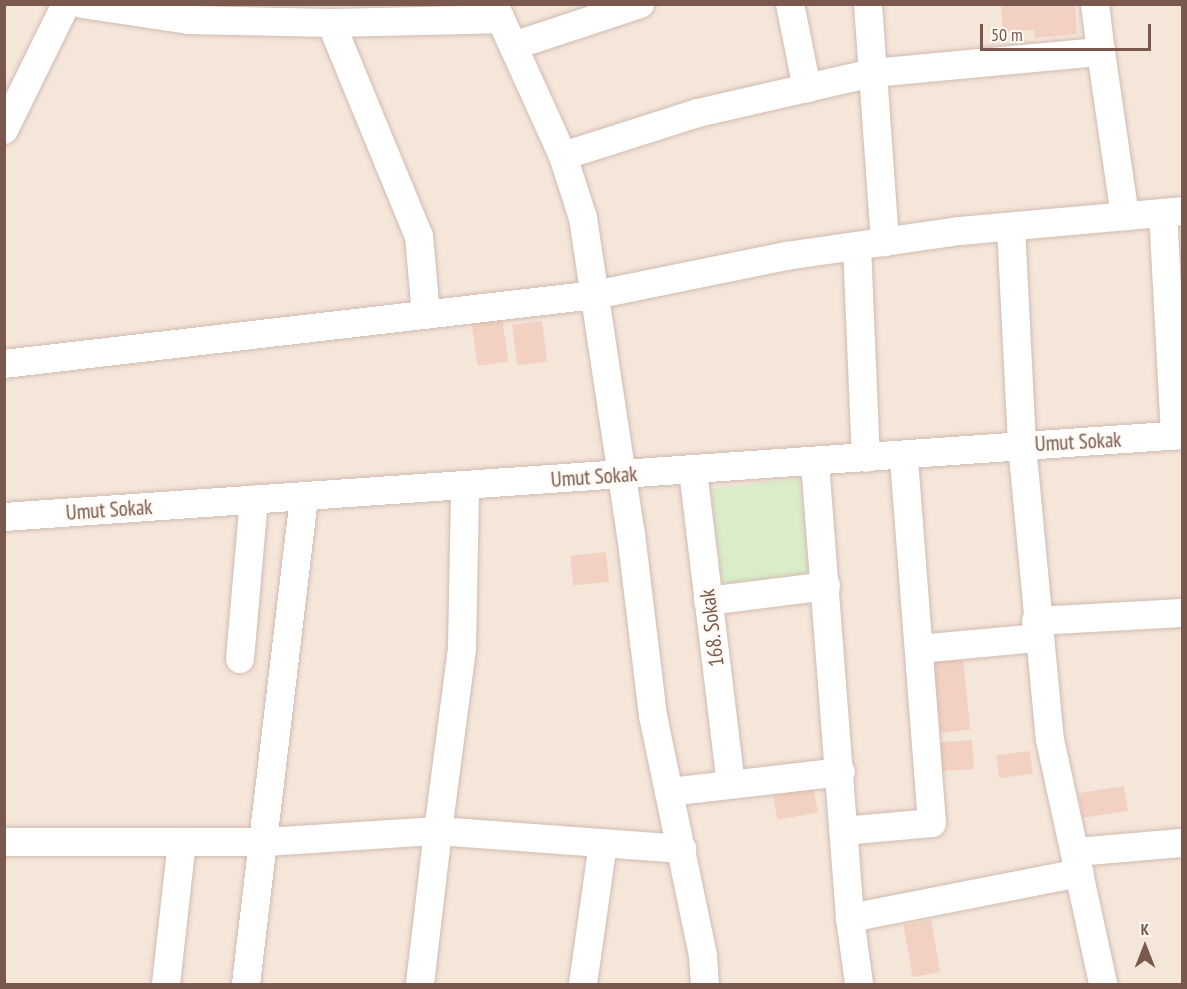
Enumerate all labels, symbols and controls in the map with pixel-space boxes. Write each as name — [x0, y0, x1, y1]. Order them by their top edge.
scale bar — [983, 12, 1154, 50]
text: 50 m — [991, 23, 1023, 46]
street label: Umut Sokak — [1034, 427, 1122, 457]
street label: Umut Sokak — [550, 461, 638, 493]
street label: Umut Sokak — [65, 494, 153, 526]
street label: 168. Sokak — [695, 587, 729, 669]
north arrow — [1115, 917, 1175, 977]
text: K — [1141, 919, 1149, 939]

